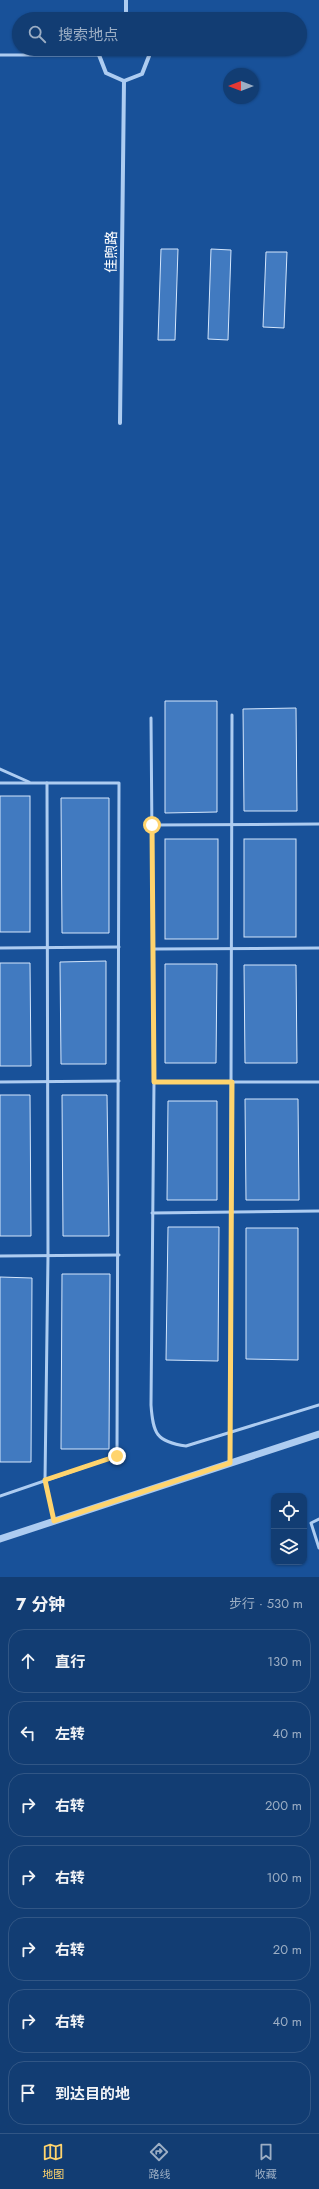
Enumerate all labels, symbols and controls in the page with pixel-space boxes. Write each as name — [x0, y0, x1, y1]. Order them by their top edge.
search box — [12, 12, 307, 56]
icon: search — [26, 23, 48, 45]
text: 搜索地点 — [58, 24, 118, 46]
north arrow — [223, 68, 259, 104]
street label: 佳煦路 — [101, 231, 121, 273]
route start — [143, 816, 161, 834]
route end — [108, 1447, 126, 1465]
map controls — [271, 1493, 307, 1565]
button: locate — [271, 1493, 307, 1529]
button: layers — [271, 1529, 307, 1565]
text: 7 分钟 — [16, 1592, 65, 1616]
text: 步行 · 530 m — [229, 1594, 303, 1613]
icon: ahead — [17, 1650, 39, 1672]
text: 直行 — [55, 1651, 85, 1673]
text: 130 m — [267, 1652, 302, 1671]
icon: left — [17, 1722, 39, 1744]
text: 左转 — [55, 1723, 85, 1745]
text: 40 m — [273, 1724, 302, 1743]
icon: right — [17, 1794, 39, 1816]
text: 右转 — [55, 1795, 85, 1817]
text: 200 m — [265, 1796, 302, 1815]
icon: right — [17, 1866, 39, 1888]
text: 右转 — [55, 1867, 85, 1889]
text: 100 m — [267, 1868, 302, 1887]
icon: right — [17, 1938, 39, 1960]
text: 右转 — [55, 1939, 85, 1961]
text: 20 m — [273, 1940, 302, 1959]
icon: right — [17, 2010, 39, 2032]
text: 右转 — [55, 2011, 85, 2033]
text: 40 m — [273, 2012, 302, 2031]
icon: arrive — [17, 2082, 39, 2104]
text: 到达目的地 — [55, 2083, 130, 2105]
tab: 地图 — [42, 2141, 64, 2182]
tab: 路线 — [148, 2141, 170, 2182]
tab: 收藏 — [255, 2141, 277, 2182]

